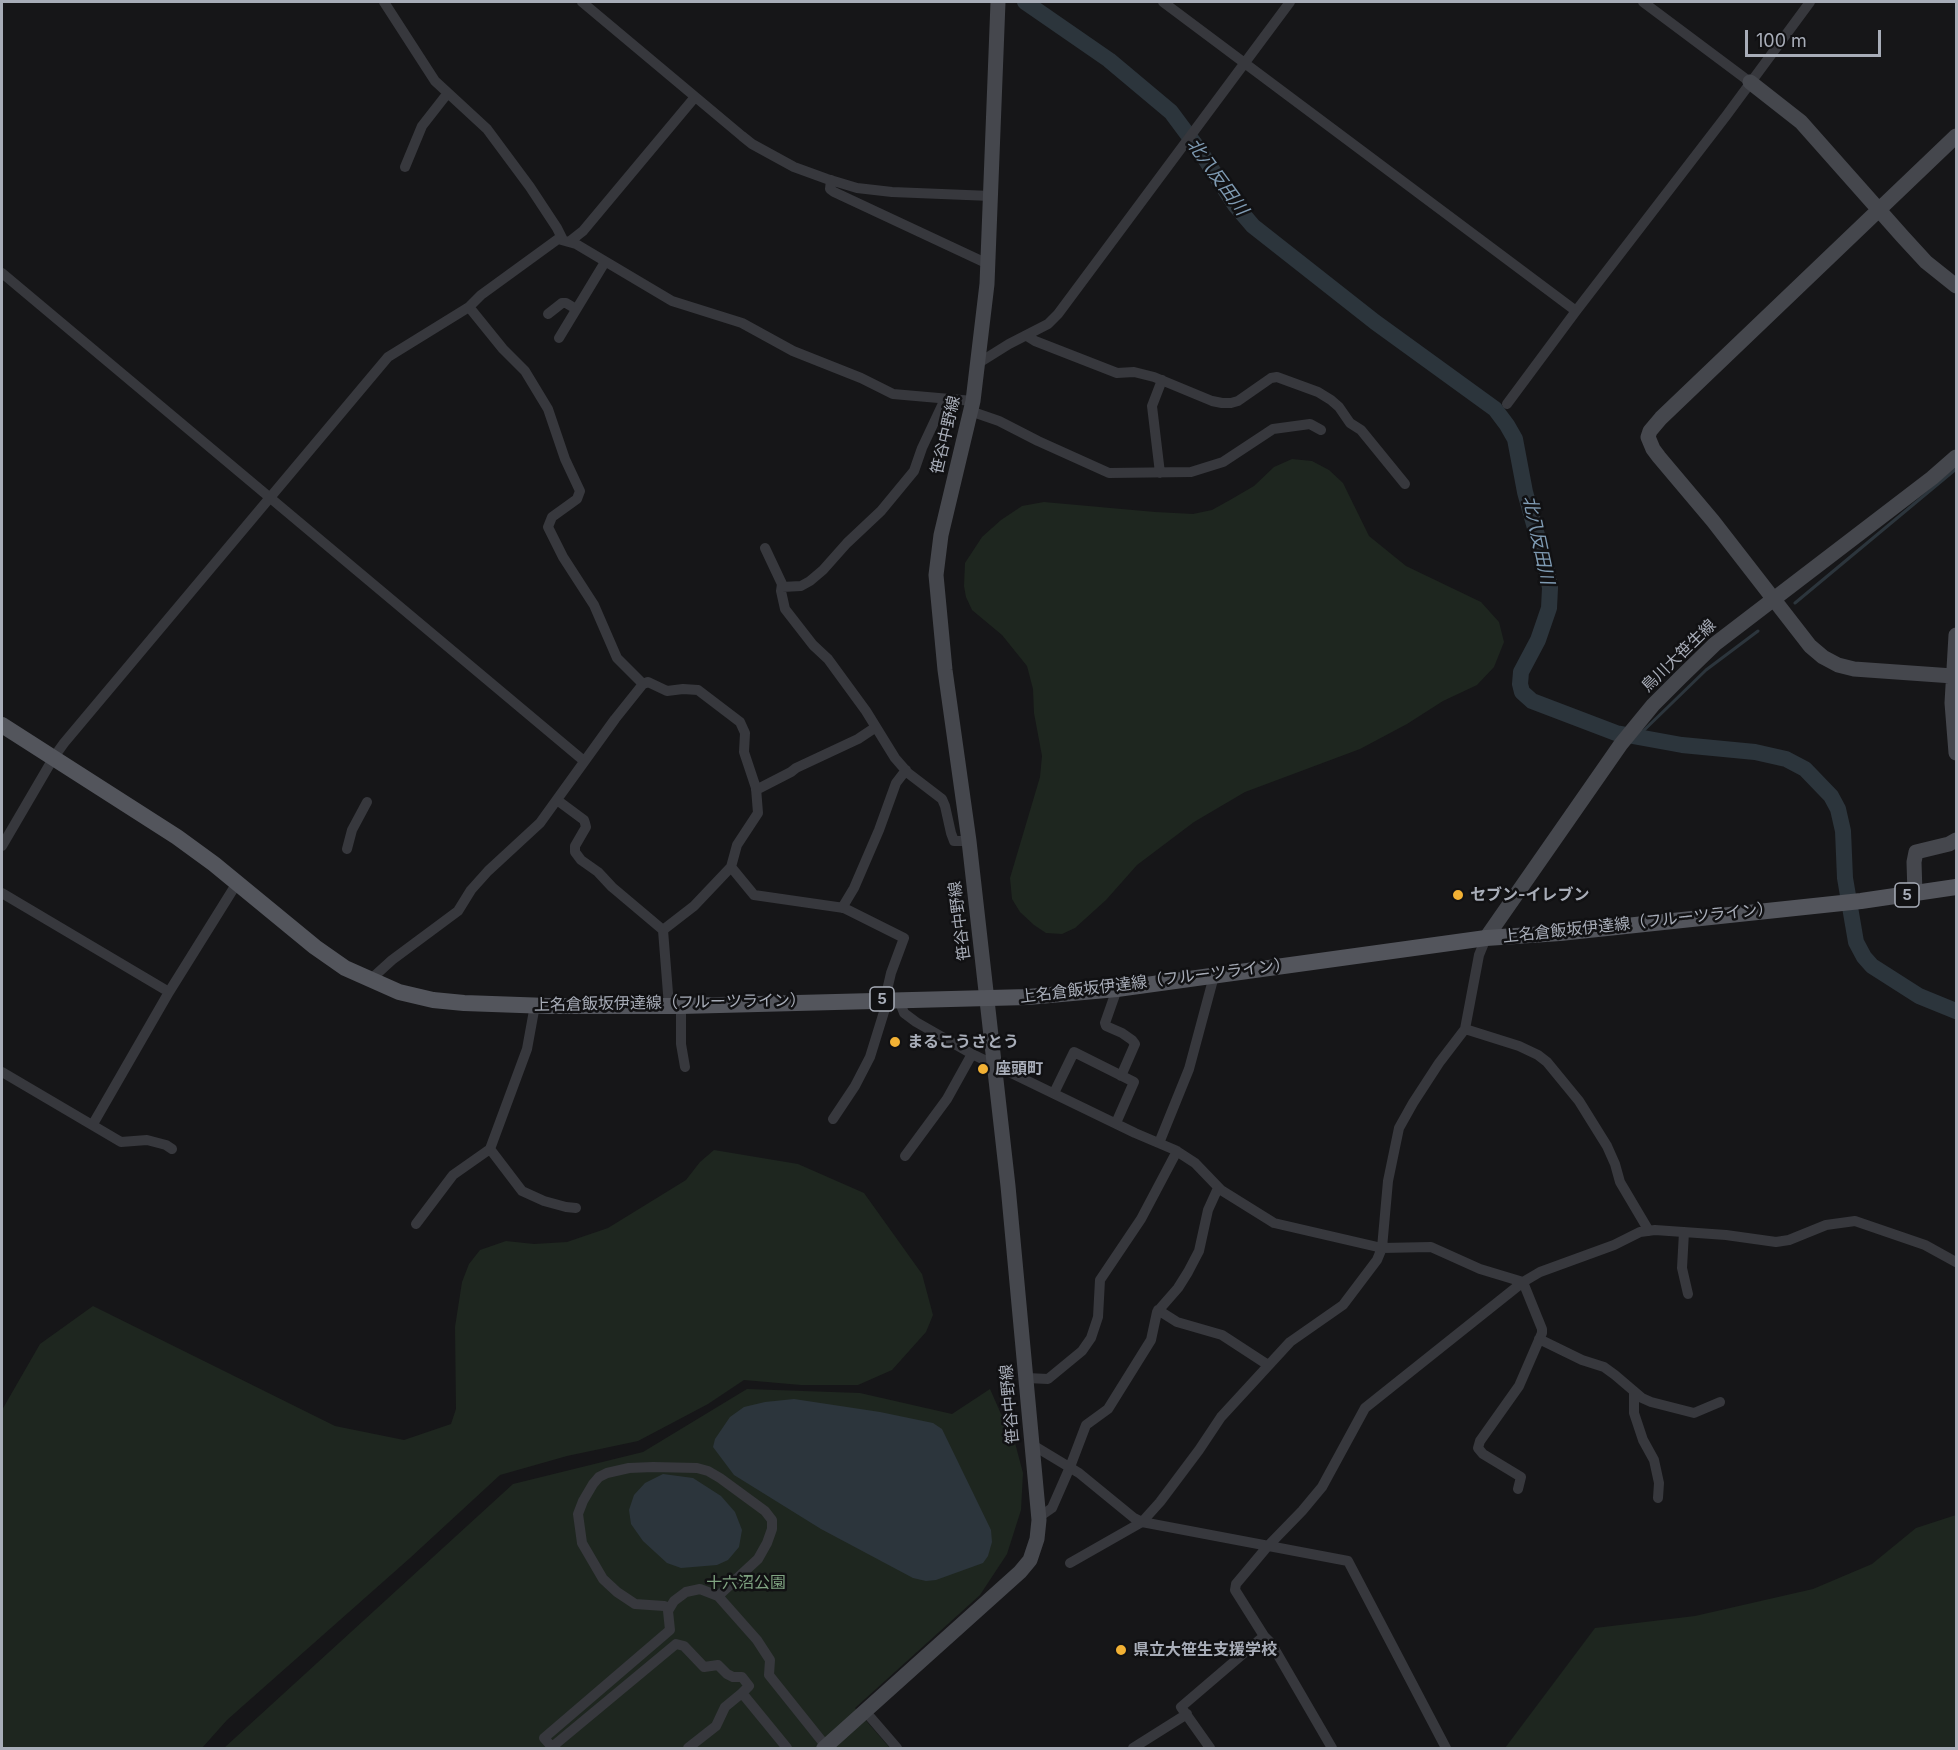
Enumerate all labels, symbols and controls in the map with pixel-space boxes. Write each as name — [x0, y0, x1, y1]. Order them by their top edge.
scale bar — [1748, 18, 1884, 56]
text: 100 m — [1756, 30, 1807, 51]
water label: 北八反田川 — [1182, 134, 1252, 220]
street label: 笹谷中野線 — [928, 394, 964, 476]
water label: 北八反田川 — [1518, 494, 1558, 586]
street label: 鳥川大笹生線 — [1638, 616, 1720, 696]
street label: 笹谷中野線 — [946, 880, 974, 962]
road number: 5 — [1895, 883, 1919, 907]
place label: セブン-イレブン — [1470, 885, 1589, 905]
marker: セブン-イレブン — [1451, 888, 1465, 902]
street label: 上名倉飯坂伊達線（フルーツライン） — [1502, 899, 1774, 947]
street label: 上名倉飯坂伊達線（フルーツライン） — [1019, 955, 1291, 1007]
road number: 5 — [870, 987, 894, 1011]
street label: 上名倉飯坂伊達線（フルーツライン） — [534, 991, 806, 1015]
place label: まるこうさとう — [907, 1032, 1019, 1052]
marker: まるこうさとう — [888, 1035, 902, 1049]
place label: 座頭町 — [995, 1059, 1043, 1079]
marker: 座頭町 — [976, 1062, 990, 1076]
street label: 笹谷中野線 — [997, 1363, 1023, 1445]
park label: 十六沼公園 — [706, 1573, 786, 1593]
place label: 県立大笹生支援学校 — [1133, 1640, 1277, 1660]
marker: 県立大笹生支援学校 — [1114, 1643, 1128, 1657]

